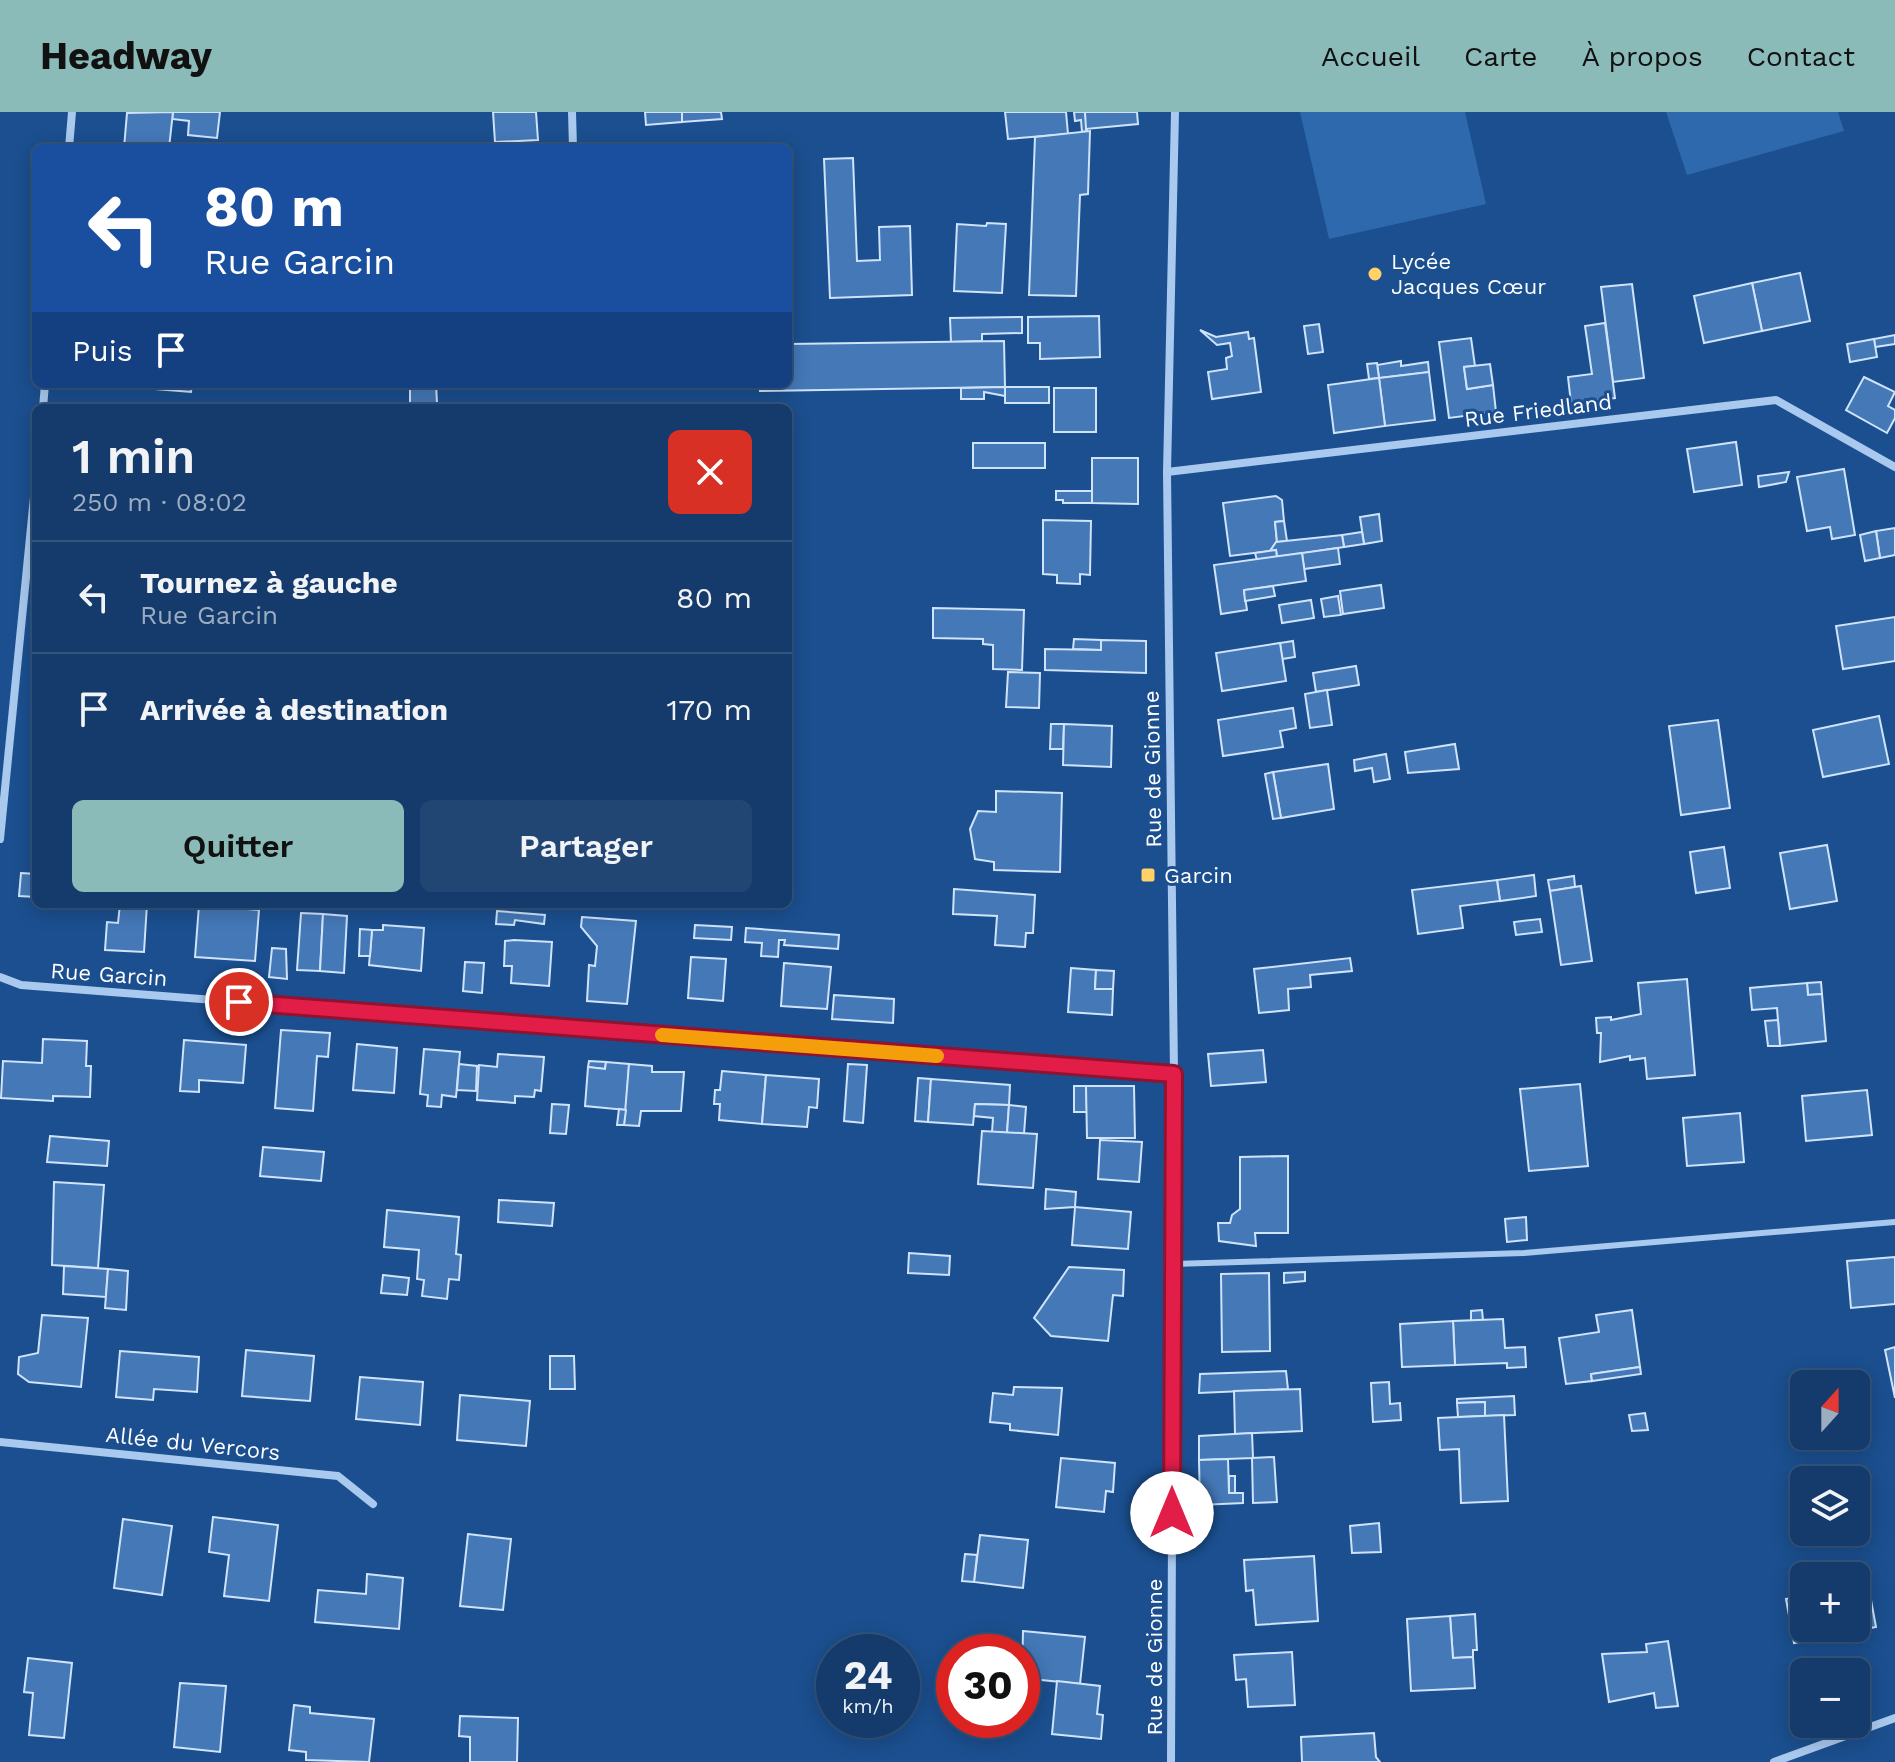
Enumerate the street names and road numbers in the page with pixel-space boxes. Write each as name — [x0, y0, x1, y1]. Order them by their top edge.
street label: Rue Friedland — [1463, 389, 1613, 432]
street label: Rue de Gionne — [1139, 690, 1166, 848]
street label: Rue Garcin — [50, 958, 168, 991]
street label: Allée du Vercors — [105, 1422, 281, 1465]
street label: Rue de Gionne — [1142, 1578, 1167, 1736]

